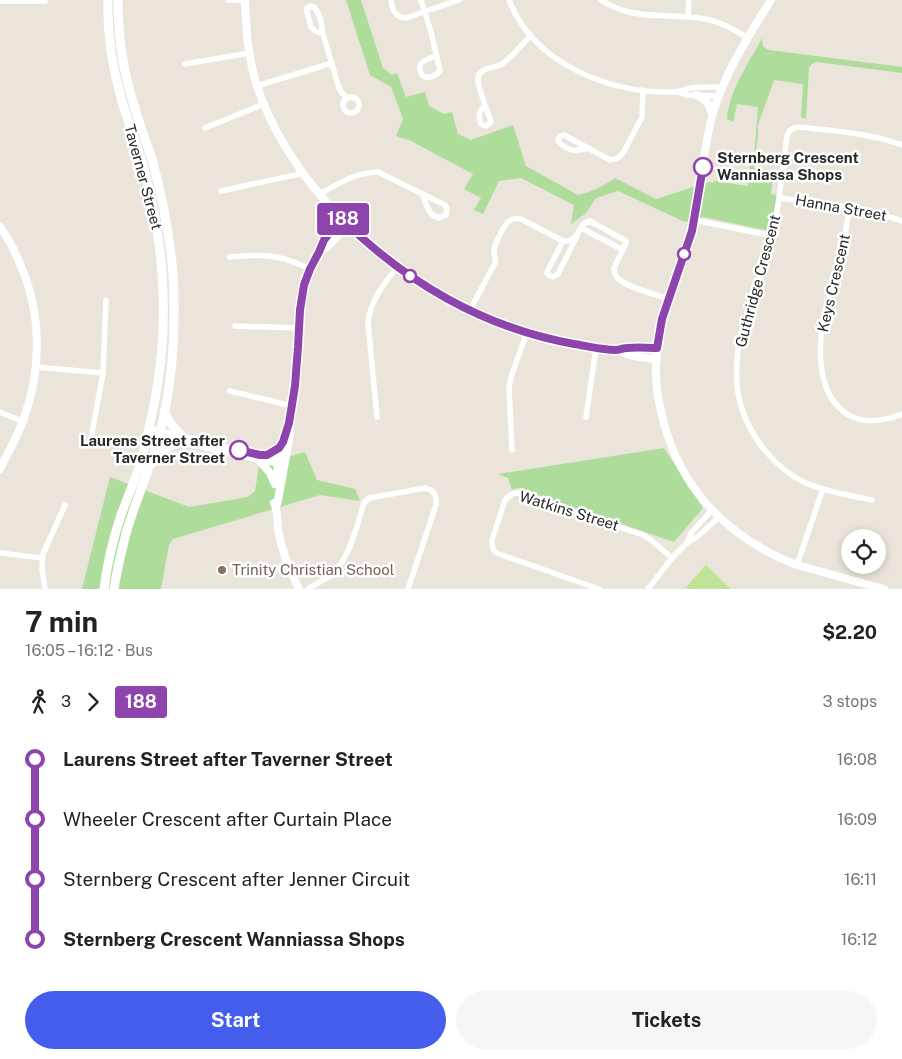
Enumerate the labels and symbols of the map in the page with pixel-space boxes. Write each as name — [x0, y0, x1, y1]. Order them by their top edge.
street label: Taverner Street — [121, 122, 166, 232]
place label: Sternberg Crescent Wanniassa Shops — [717, 149, 859, 183]
marker: Sternberg Crescent Wanniassa Shops — [693, 157, 713, 177]
street label: Hanna Street — [794, 191, 888, 224]
line badge: 188 — [314, 203, 372, 235]
street label: Guthridge Crescent — [732, 212, 783, 349]
street label: Keys Crescent — [814, 232, 853, 334]
unlabelled marker — [677, 247, 691, 261]
unlabelled marker — [403, 269, 417, 283]
place label: Laurens Street after Taverner Street — [80, 432, 225, 466]
marker: Laurens Street after Taverner Street — [229, 440, 249, 460]
street label: Watkins Street — [517, 487, 621, 534]
place label: Trinity Christian School — [232, 561, 394, 578]
marker: Trinity Christian School — [216, 564, 228, 576]

